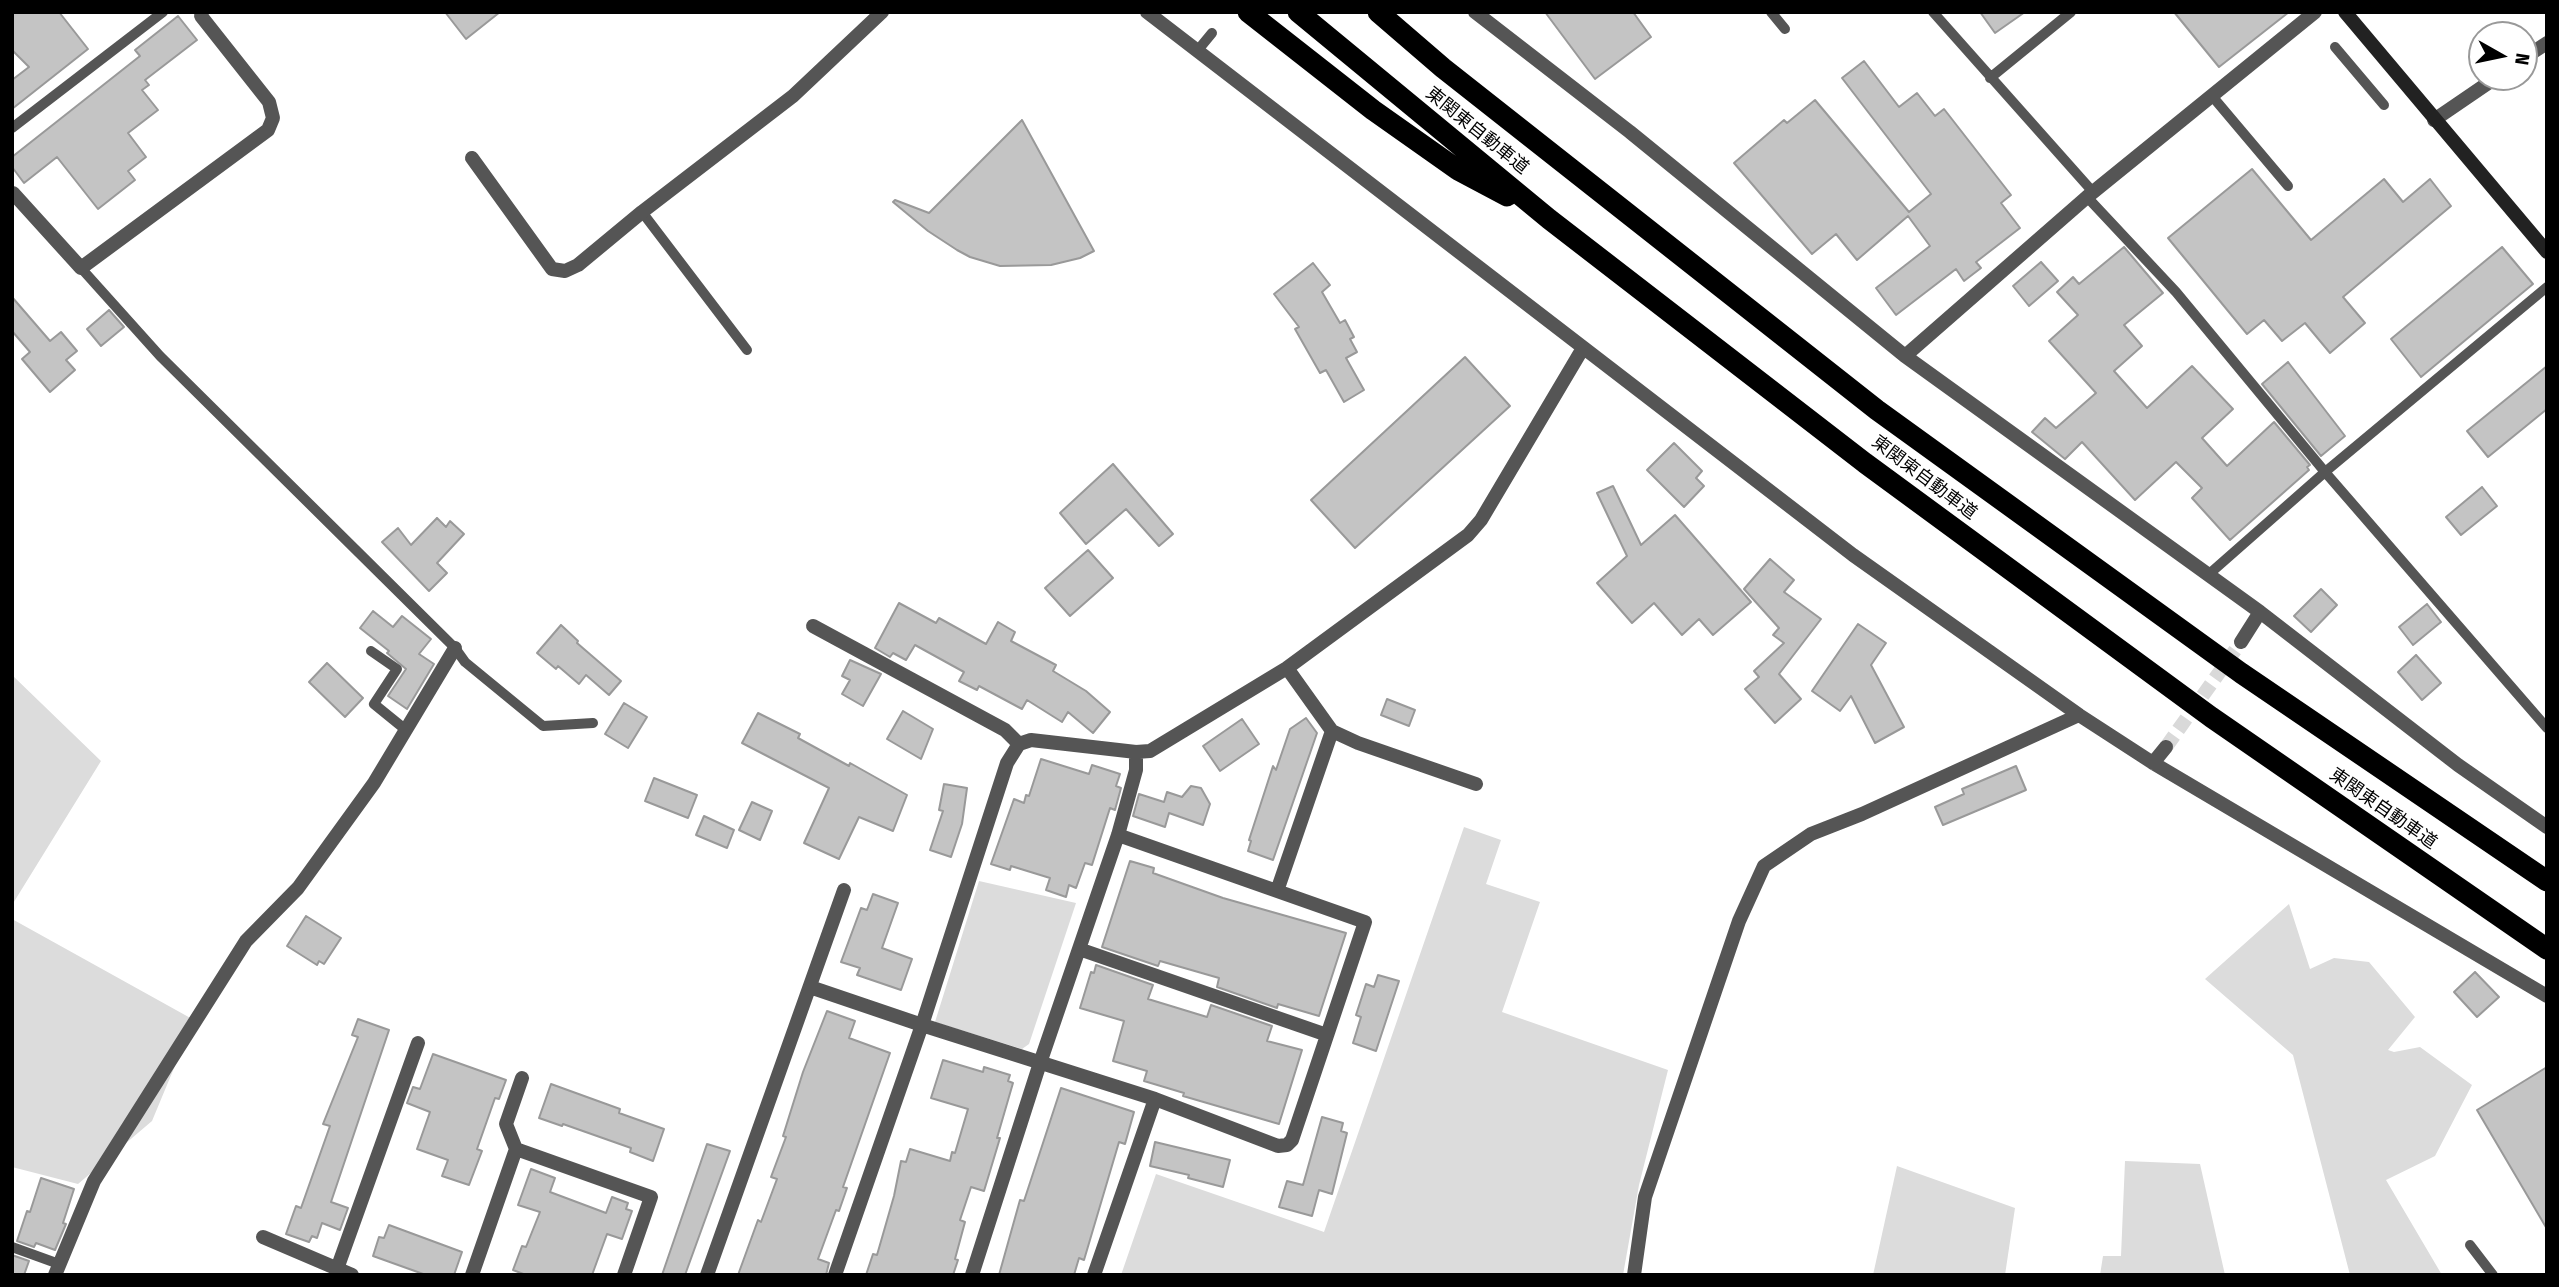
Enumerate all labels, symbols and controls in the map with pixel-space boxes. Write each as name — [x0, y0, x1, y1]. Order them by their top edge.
north arrow — [2468, 21, 2538, 91]
text: N — [2510, 52, 2535, 66]
street label: 東関東自動車道 — [1421, 83, 1533, 179]
street label: 東関東自動車道 — [1867, 431, 1981, 525]
street label: 東関東自動車道 — [2325, 764, 2441, 854]

